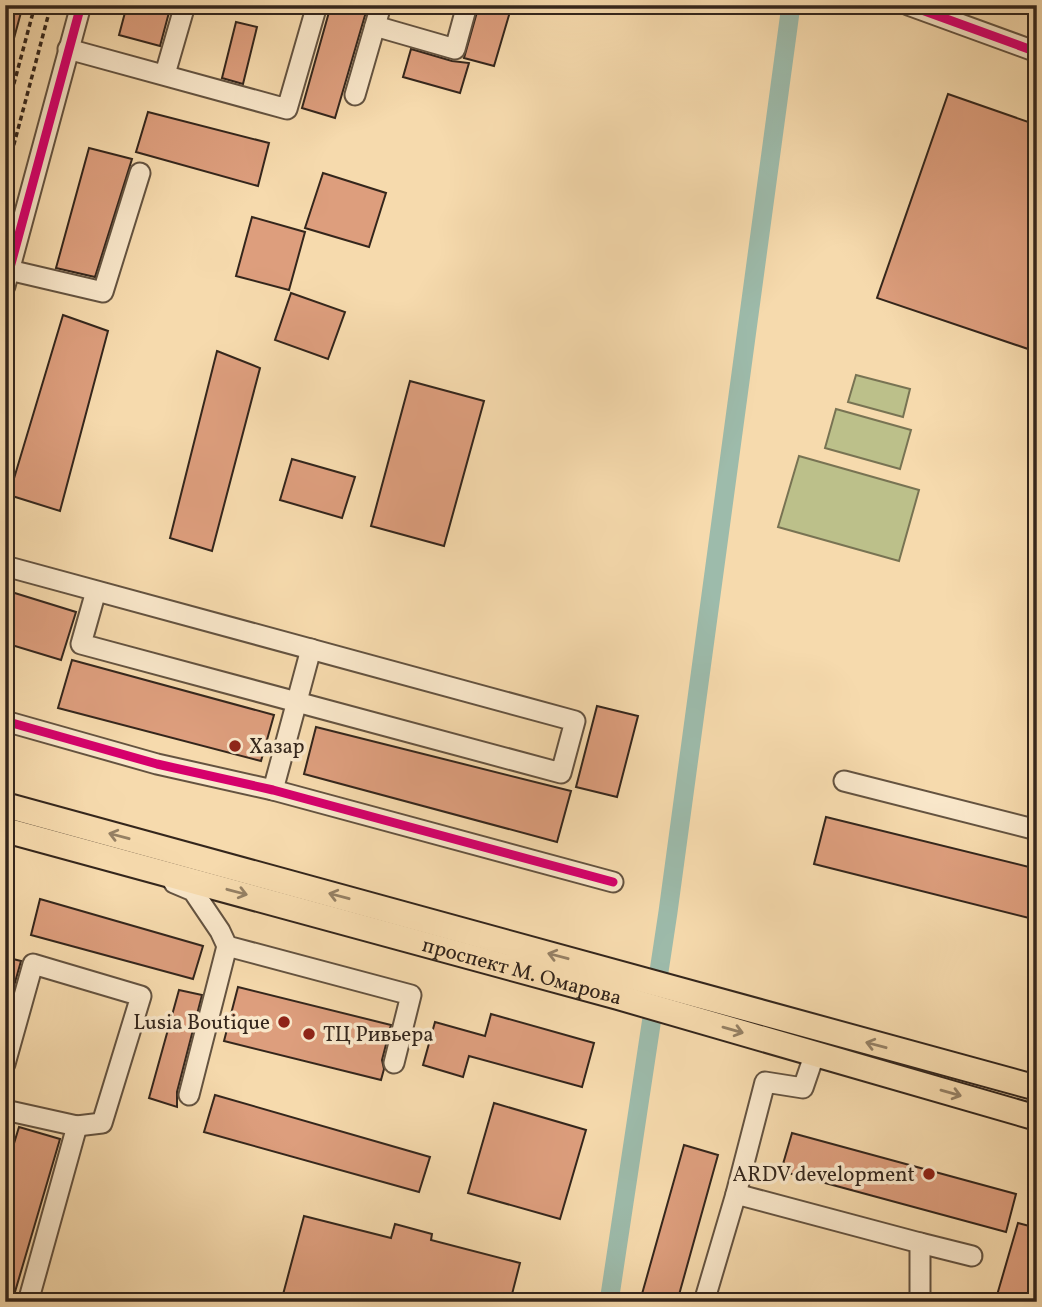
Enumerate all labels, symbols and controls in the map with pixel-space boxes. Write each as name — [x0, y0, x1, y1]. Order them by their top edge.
place label: Хазар — [249, 733, 304, 762]
marker: Хазар — [227, 738, 243, 754]
one-way arrow — [109, 829, 131, 842]
one-way arrow — [225, 886, 248, 899]
one-way arrow — [328, 889, 351, 902]
street label: проспект М. Омарова — [419, 931, 625, 1013]
one-way arrow — [547, 949, 570, 962]
place label: Lusia Boutique — [133, 1009, 270, 1038]
marker: Lusia Boutique — [276, 1014, 292, 1030]
place label: ТЦ Ривьера — [323, 1021, 434, 1050]
one-way arrow — [721, 1024, 744, 1037]
marker: ТЦ Ривьера — [301, 1026, 317, 1042]
one-way arrow — [866, 1037, 888, 1050]
one-way arrow — [940, 1088, 962, 1101]
place label: ARDV development — [733, 1161, 915, 1190]
marker: ARDV development — [921, 1166, 937, 1182]

